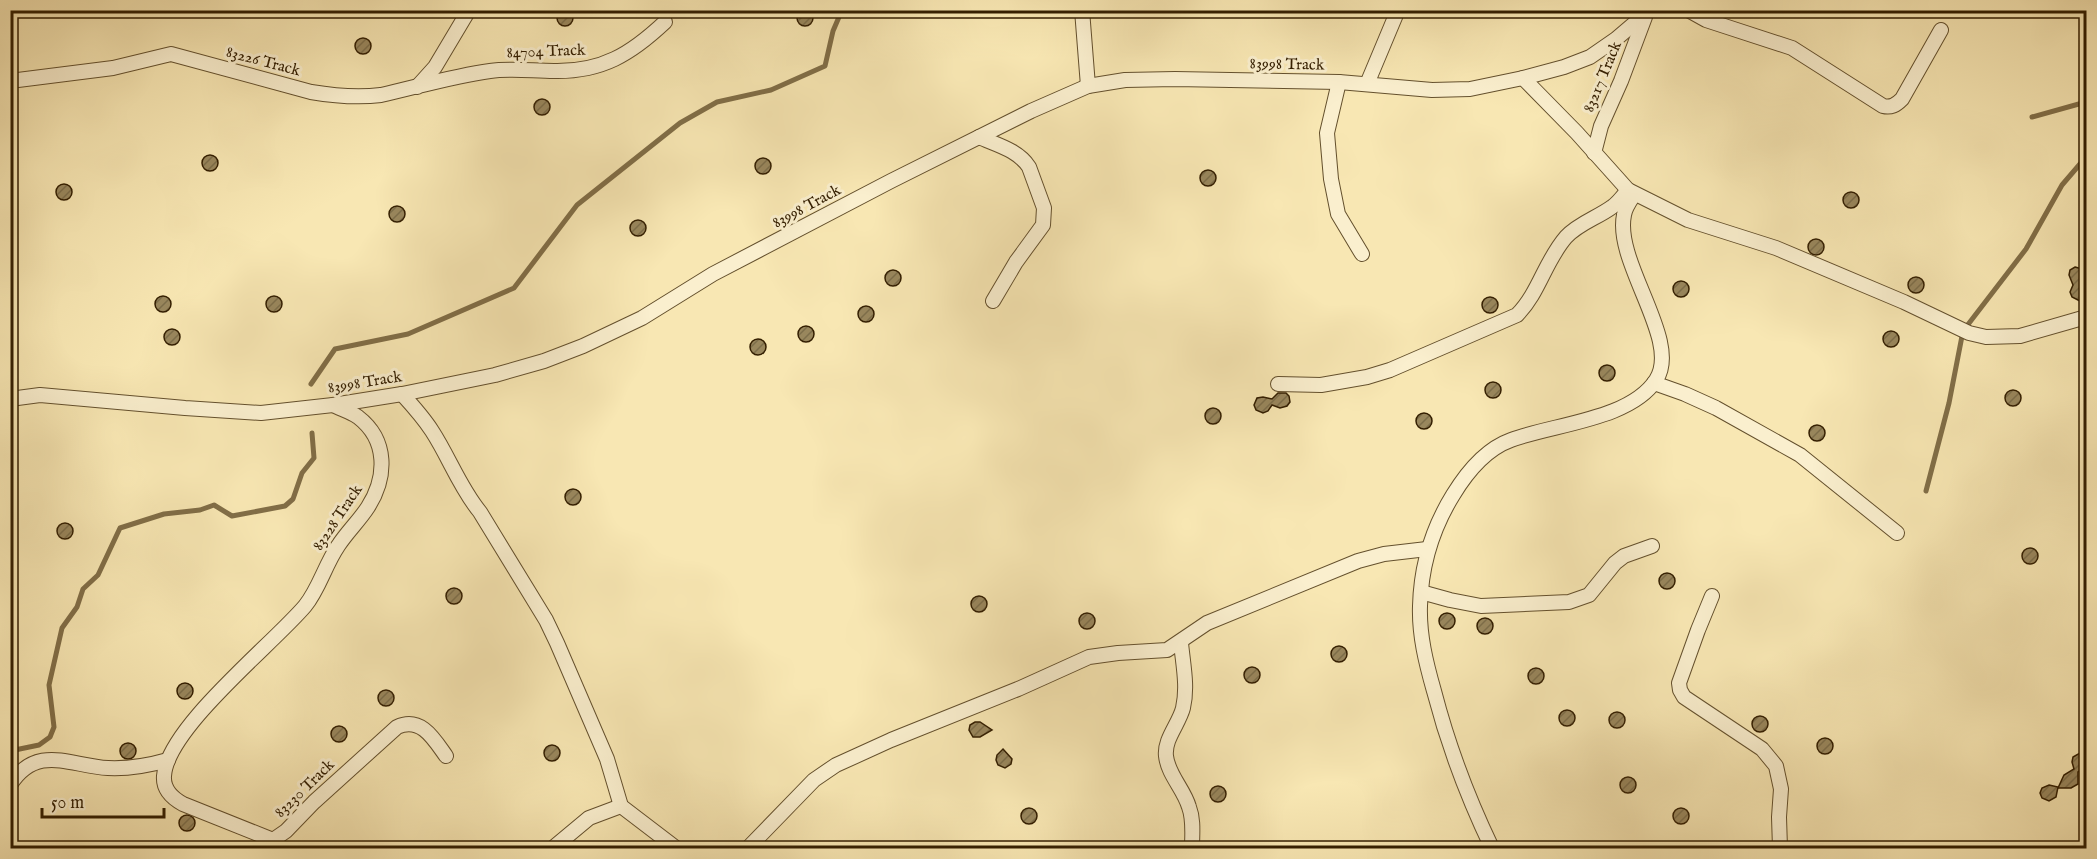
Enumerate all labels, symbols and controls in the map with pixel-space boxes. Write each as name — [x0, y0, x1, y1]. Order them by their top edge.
street label: 83217 Track — [1579, 38, 1627, 116]
street label: 84704 Track — [506, 41, 586, 63]
street label: 83226 Track — [224, 42, 303, 82]
street label: 83998 Track — [1250, 54, 1325, 76]
street label: 83998 Track — [769, 180, 845, 233]
street label: 83998 Track — [327, 367, 404, 399]
street label: 83228 Track — [309, 481, 368, 555]
street label: 83230 Track — [271, 755, 340, 822]
scale bar — [42, 781, 164, 819]
text: 50 m — [51, 792, 84, 815]

